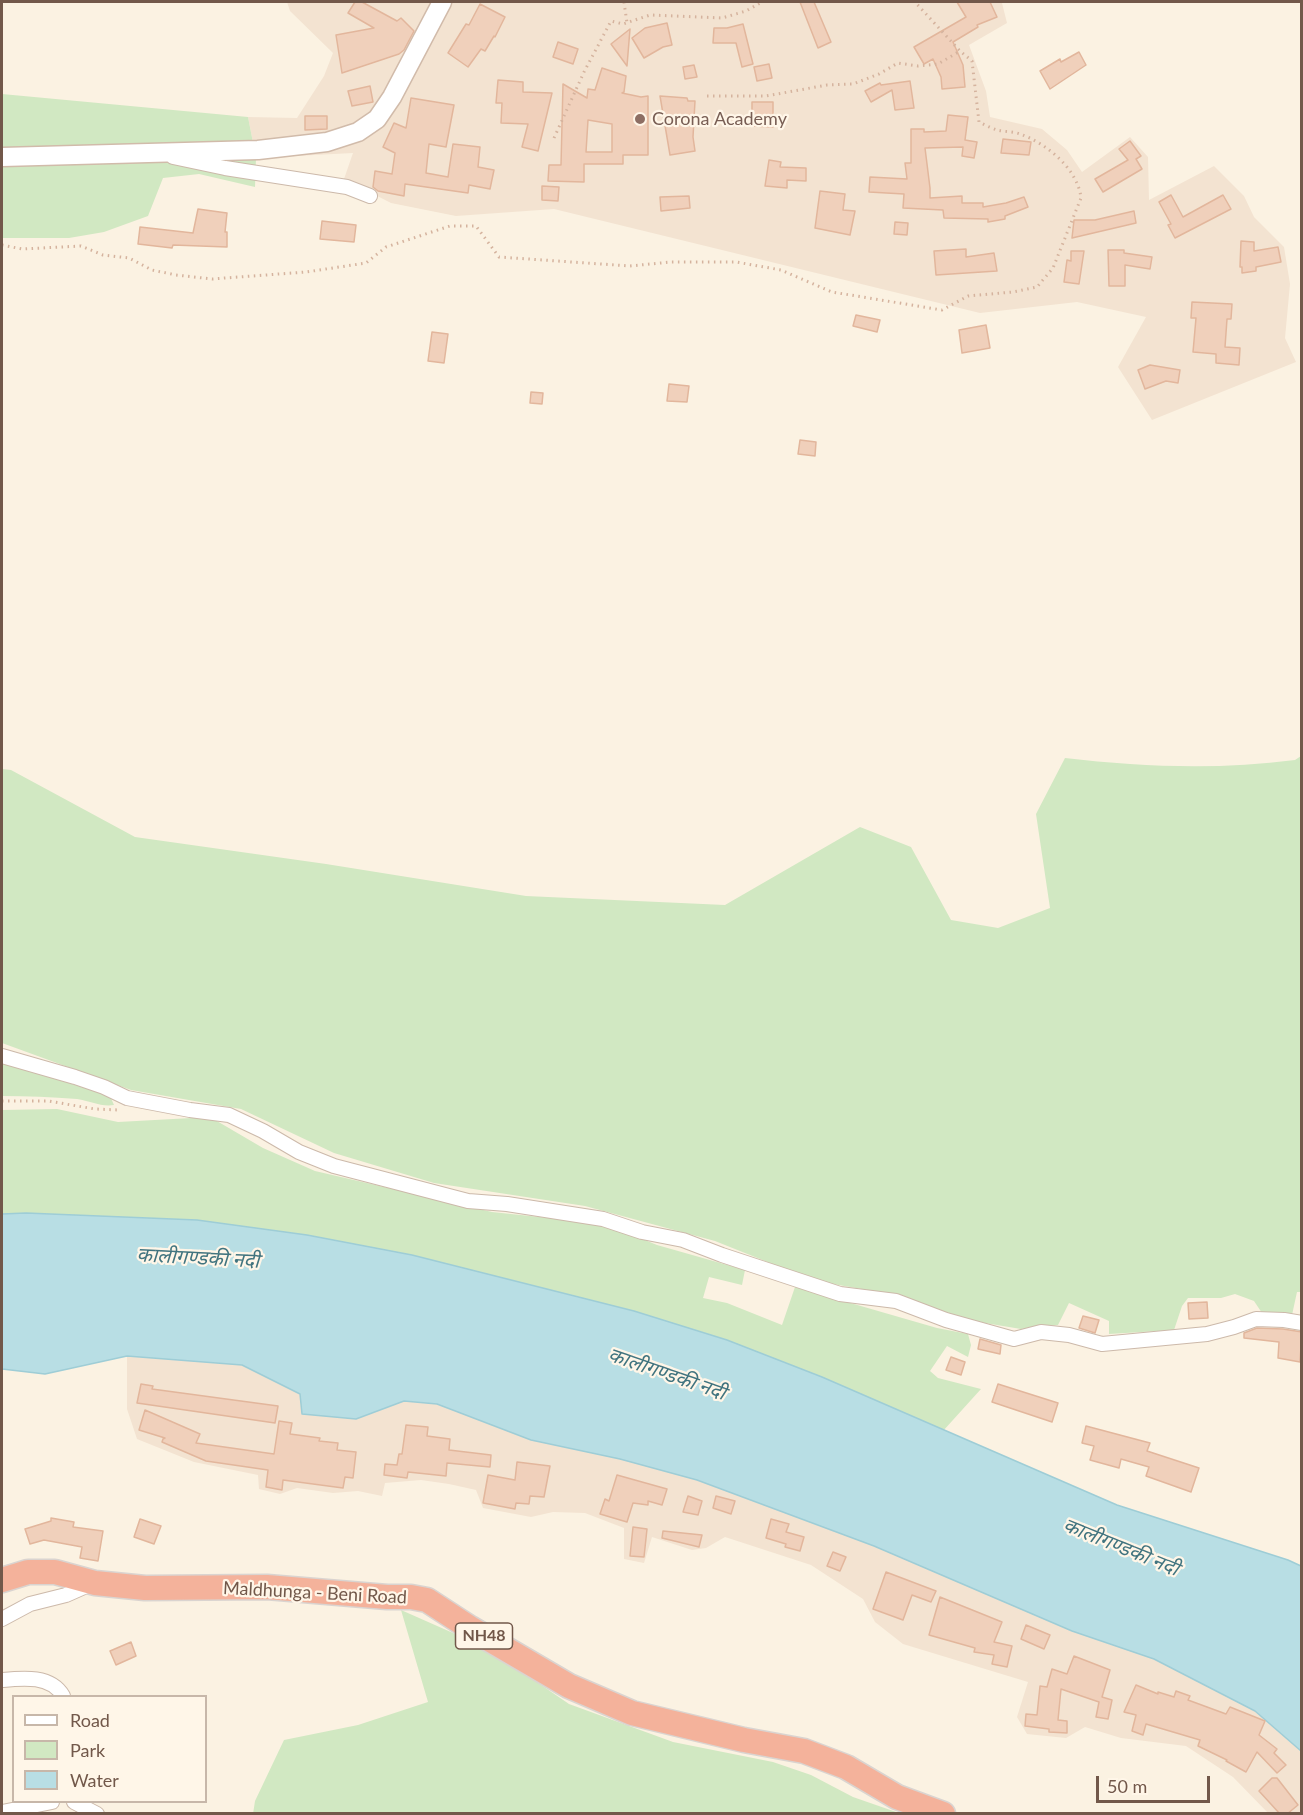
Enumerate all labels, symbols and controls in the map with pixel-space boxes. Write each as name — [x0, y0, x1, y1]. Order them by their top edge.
place label: Corona Academy — [652, 108, 787, 130]
marker: Corona Academy — [633, 112, 647, 126]
water label: कालीगण्डकी नदी — [136, 1243, 260, 1273]
water label: कालीगण्डकी नदी — [605, 1343, 729, 1405]
water label: कालीगण्डकी नदी — [1060, 1513, 1182, 1581]
street label: Maldhunga - Beni Road — [223, 1577, 407, 1609]
road number: NH48 — [456, 1623, 512, 1649]
legend — [12, 1695, 207, 1803]
text: Road — [70, 1709, 110, 1731]
text: Park — [70, 1739, 105, 1761]
scale bar — [1099, 1764, 1213, 1802]
text: Water — [70, 1769, 119, 1791]
text: 50 m — [1107, 1775, 1147, 1797]

